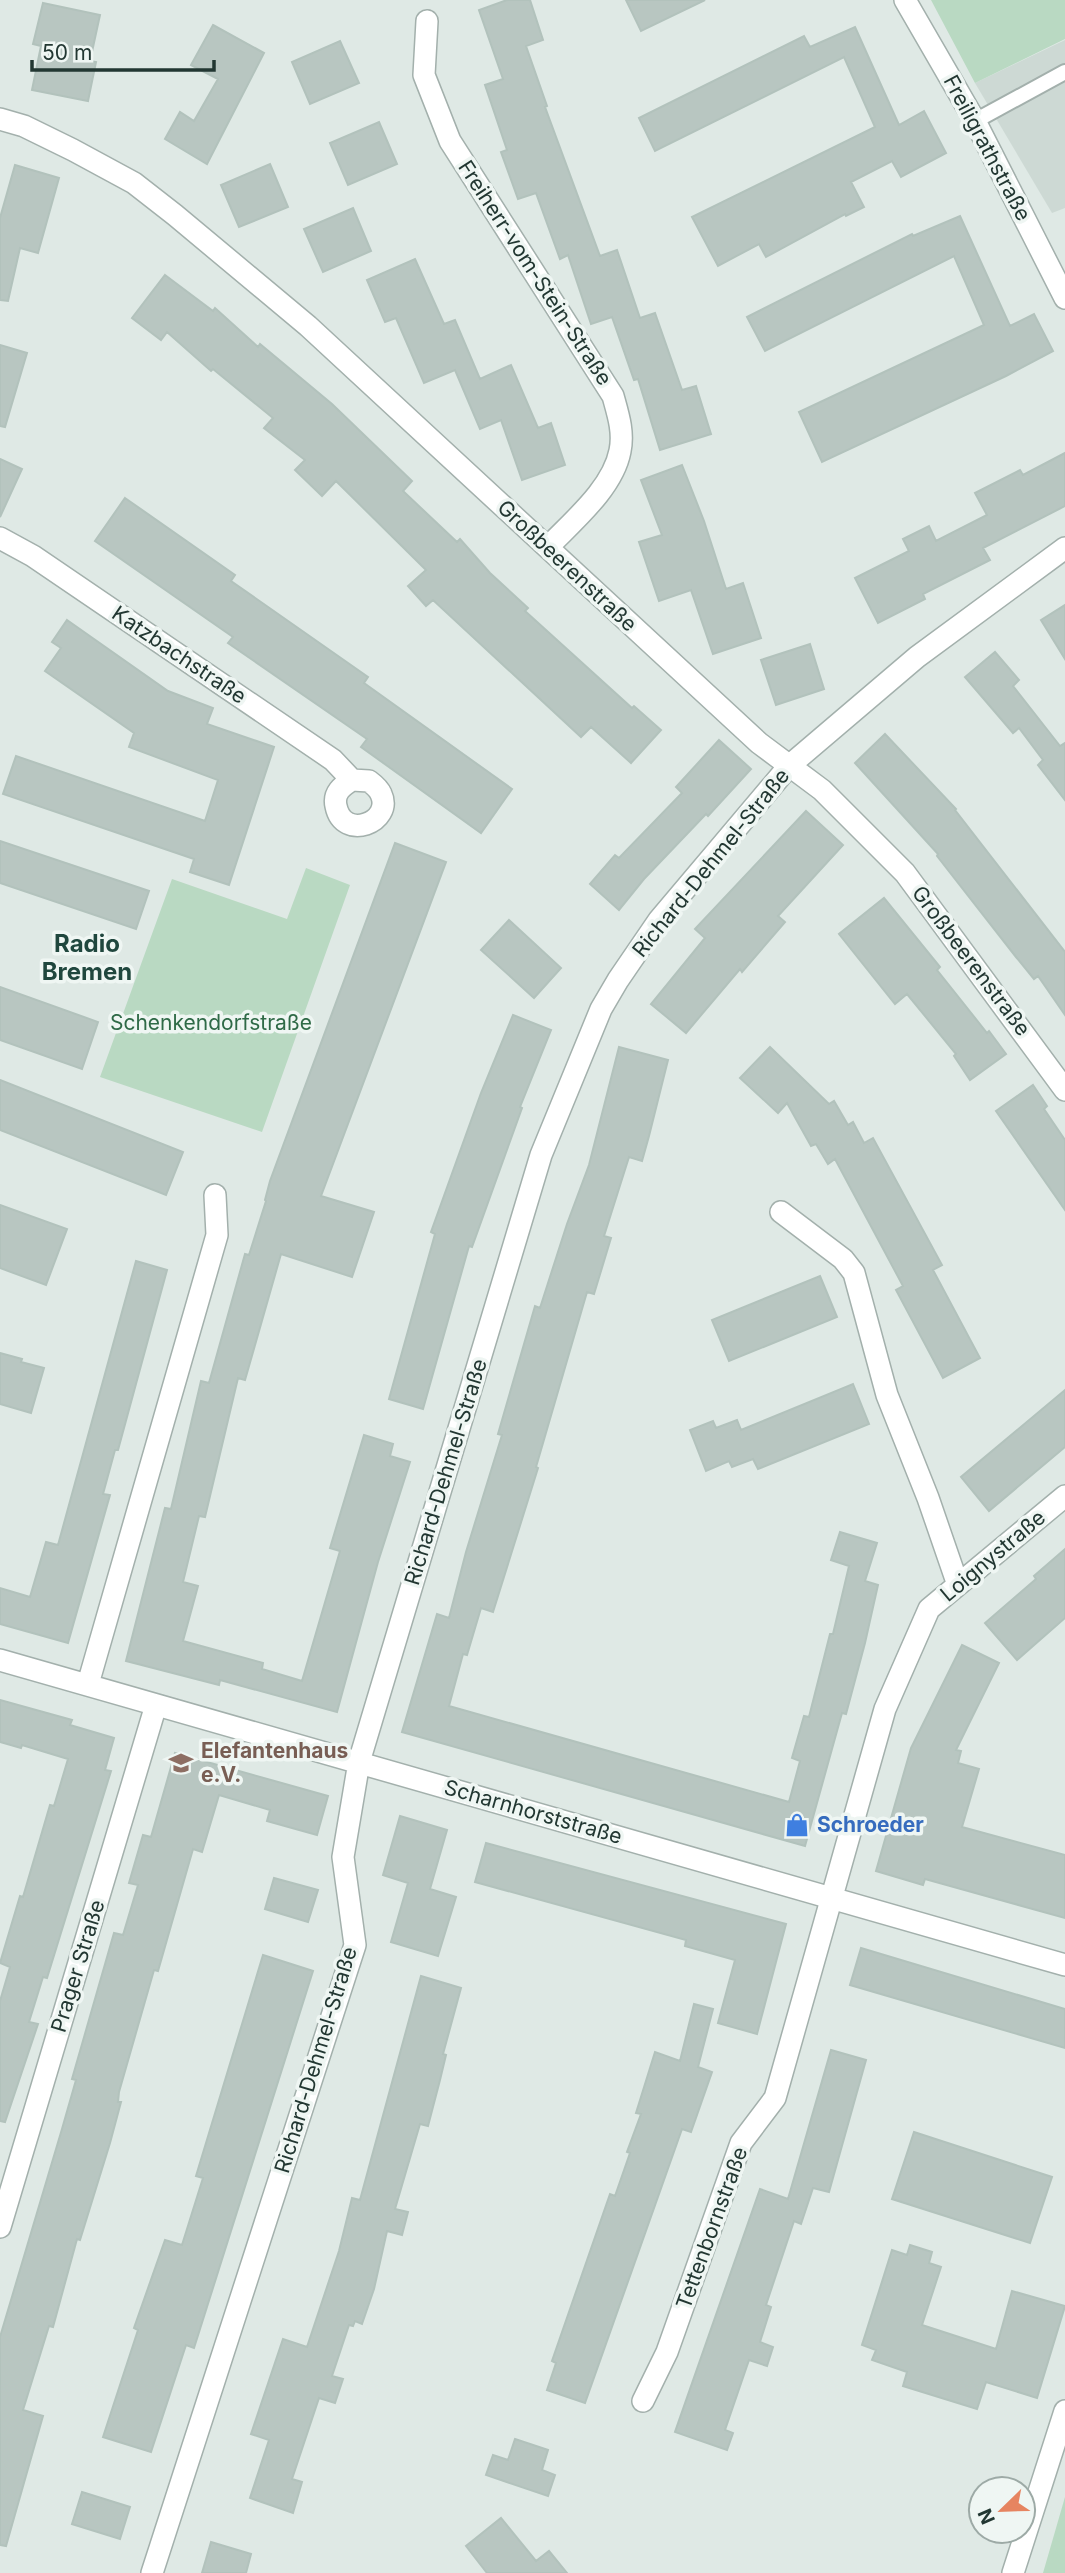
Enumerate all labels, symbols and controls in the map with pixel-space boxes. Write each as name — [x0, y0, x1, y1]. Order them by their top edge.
scale bar — [32, 28, 214, 72]
text: 50 m — [42, 40, 92, 65]
street label: Freiligrathstraße — [938, 71, 1036, 225]
street label: Freiherr-vom-Stein-Straße — [453, 156, 618, 390]
street label: Großbeerenstraße — [493, 495, 642, 637]
street label: Katzbachstraße — [107, 600, 251, 709]
street label: Richard-Dehmel-Straße — [627, 763, 794, 962]
street label: Großbeerenstraße — [907, 881, 1036, 1041]
district label: Radio Bremen — [42, 929, 132, 986]
park label: Schenkendorfstraße — [110, 1010, 312, 1035]
street label: Richard-Dehmel-Straße — [399, 1356, 492, 1588]
street label: Loignystraße — [935, 1505, 1050, 1607]
place label: Elefantenhaus e.V. — [201, 1738, 348, 1787]
school or university icon: Elefantenhaus e.V. — [167, 1749, 195, 1777]
street label: Scharnhorststraße — [441, 1774, 625, 1849]
shop icon: Schroeder — [783, 1811, 811, 1839]
place label: Schroeder — [817, 1812, 924, 1837]
street label: Prager Straße — [45, 1897, 110, 2035]
street label: Richard-Dehmel-Straße — [269, 1944, 362, 2176]
street label: Tettenbornstraße — [671, 2143, 752, 2312]
north arrow — [967, 2475, 1037, 2545]
text: N — [973, 2505, 1000, 2528]

